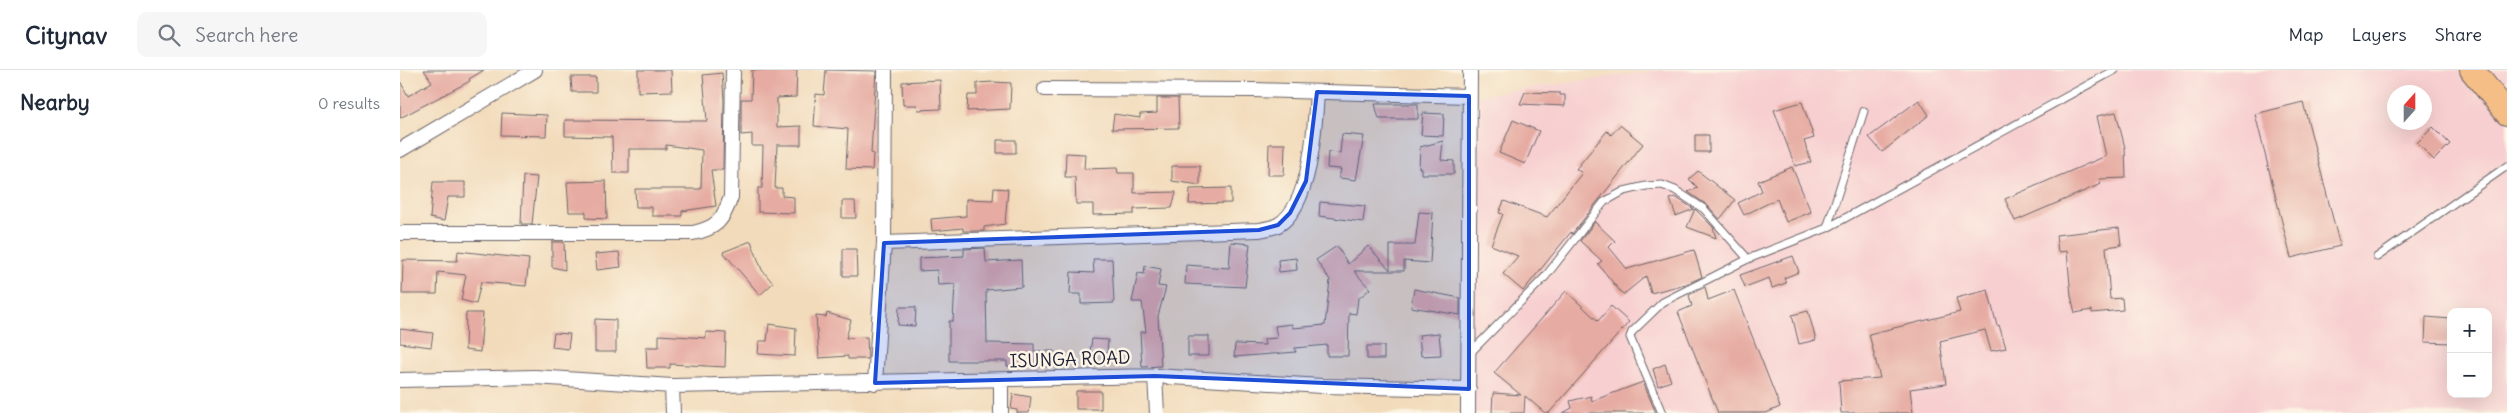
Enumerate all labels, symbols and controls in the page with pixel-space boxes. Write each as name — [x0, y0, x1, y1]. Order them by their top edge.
search box — [137, 12, 487, 57]
text: Citynav — [25, 20, 107, 50]
icon: search — [155, 21, 183, 49]
text: Search here — [195, 23, 298, 47]
text: Map — [2288, 23, 2323, 46]
text: Layers — [2351, 23, 2407, 46]
text: Share — [2435, 23, 2482, 46]
north arrow — [2387, 85, 2432, 130]
text: Nearby — [20, 89, 90, 116]
text: 0 results — [318, 93, 380, 113]
map controls — [2447, 308, 2492, 398]
button: + — [2447, 308, 2492, 353]
street label: ISUNGA ROAD — [1009, 345, 1131, 373]
button: − — [2447, 353, 2492, 398]

